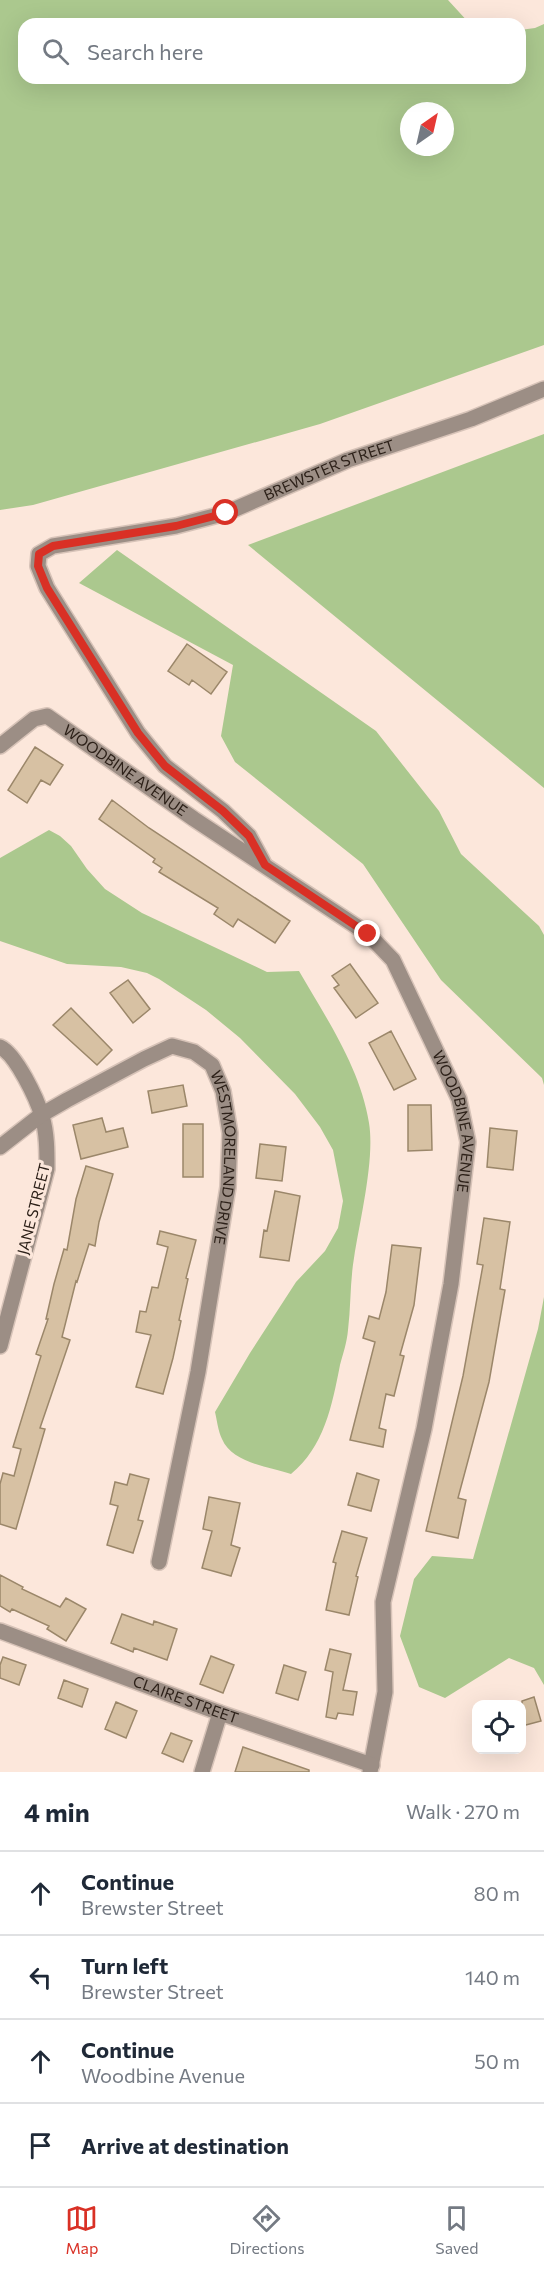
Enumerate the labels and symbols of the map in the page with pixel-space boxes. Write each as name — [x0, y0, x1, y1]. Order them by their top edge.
north arrow — [400, 102, 454, 156]
street label: BREWSTER STREET — [261, 435, 397, 504]
route start — [212, 499, 238, 525]
street label: WOODBINE AVENUE — [60, 720, 191, 820]
route end — [354, 920, 380, 946]
street label: WOODBINE AVENUE — [429, 1047, 478, 1194]
street label: WESTMORELAND DRIVE — [207, 1067, 241, 1246]
street label: JANE STREET — [13, 1161, 53, 1256]
street label: CLAIRE STREET — [131, 1671, 241, 1727]

